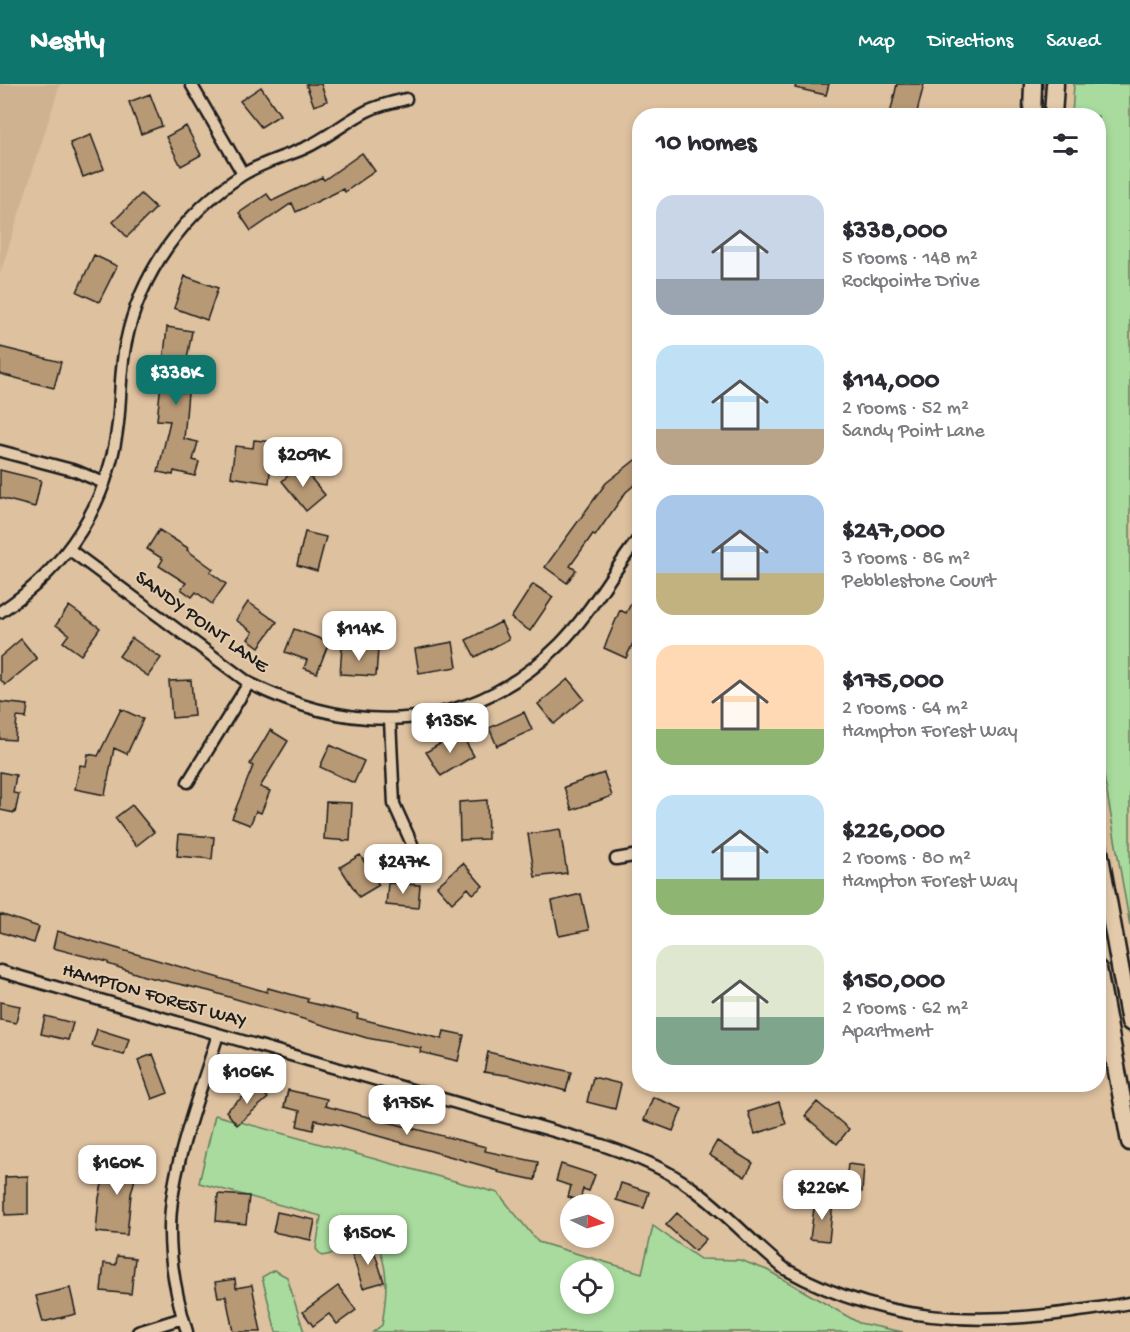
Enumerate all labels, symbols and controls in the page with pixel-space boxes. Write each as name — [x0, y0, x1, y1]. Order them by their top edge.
text: Nestly — [30, 26, 104, 59]
text: Map — [858, 30, 895, 55]
text: Directions — [928, 30, 1013, 55]
text: Saved — [1046, 30, 1100, 55]
icon: filters — [1049, 128, 1082, 161]
text: 10 homes — [656, 129, 756, 160]
text: $338,000 — [842, 217, 947, 248]
icon: home — [704, 219, 776, 291]
text: 5 rooms · 148 m² — [842, 248, 978, 271]
text: Rockpointe Drive — [842, 271, 979, 294]
pin: $338K — [134, 355, 218, 406]
text: $338K — [150, 363, 202, 386]
text: $114,000 — [842, 367, 939, 398]
icon: home — [704, 369, 776, 441]
text: 2 rooms · 52 m² — [842, 398, 969, 421]
text: Sandy Point Lane — [842, 421, 985, 444]
pin: $209K — [261, 437, 345, 488]
text: $209K — [277, 445, 329, 468]
text: $247,000 — [842, 517, 945, 548]
icon: home — [704, 519, 776, 591]
text: 3 rooms · 86 m² — [842, 548, 970, 571]
street label: SANDY POINT LANE — [130, 567, 273, 680]
text: Pebblestone Court — [842, 571, 996, 594]
pin: $114K — [317, 611, 401, 662]
text: $114K — [336, 619, 382, 642]
text: $175,000 — [842, 667, 944, 698]
icon: home — [704, 669, 776, 741]
text: 2 rooms · 64 m² — [842, 698, 968, 721]
pin: $135K — [408, 703, 492, 754]
text: $135K — [426, 711, 474, 734]
text: Hampton Forest Way — [842, 721, 1018, 744]
text: $226,000 — [842, 817, 945, 848]
icon: home — [704, 819, 776, 891]
pin: $247K — [361, 844, 445, 895]
text: 2 rooms · 80 m² — [842, 848, 971, 871]
text: $247K — [378, 852, 428, 875]
text: Hampton Forest Way — [842, 871, 1018, 894]
street label: HAMPTON FOREST WAY — [59, 960, 249, 1034]
text: $150,000 — [842, 967, 945, 998]
icon: home — [704, 969, 776, 1041]
text: 2 rooms · 62 m² — [842, 998, 969, 1021]
text: Apartment — [842, 1021, 932, 1044]
pin: $106K — [205, 1054, 289, 1105]
text: $106K — [222, 1062, 272, 1085]
pin: $175K — [365, 1085, 449, 1136]
text: $175K — [383, 1093, 432, 1116]
pin: $160K — [75, 1145, 159, 1196]
text: $160K — [92, 1153, 142, 1176]
pin: $226K — [780, 1170, 864, 1221]
text: $226K — [797, 1178, 847, 1201]
north arrow — [560, 1194, 614, 1248]
map controls — [560, 1194, 614, 1314]
pin: $150K — [326, 1215, 410, 1266]
text: $150K — [343, 1223, 393, 1246]
button: locate — [560, 1260, 614, 1314]

